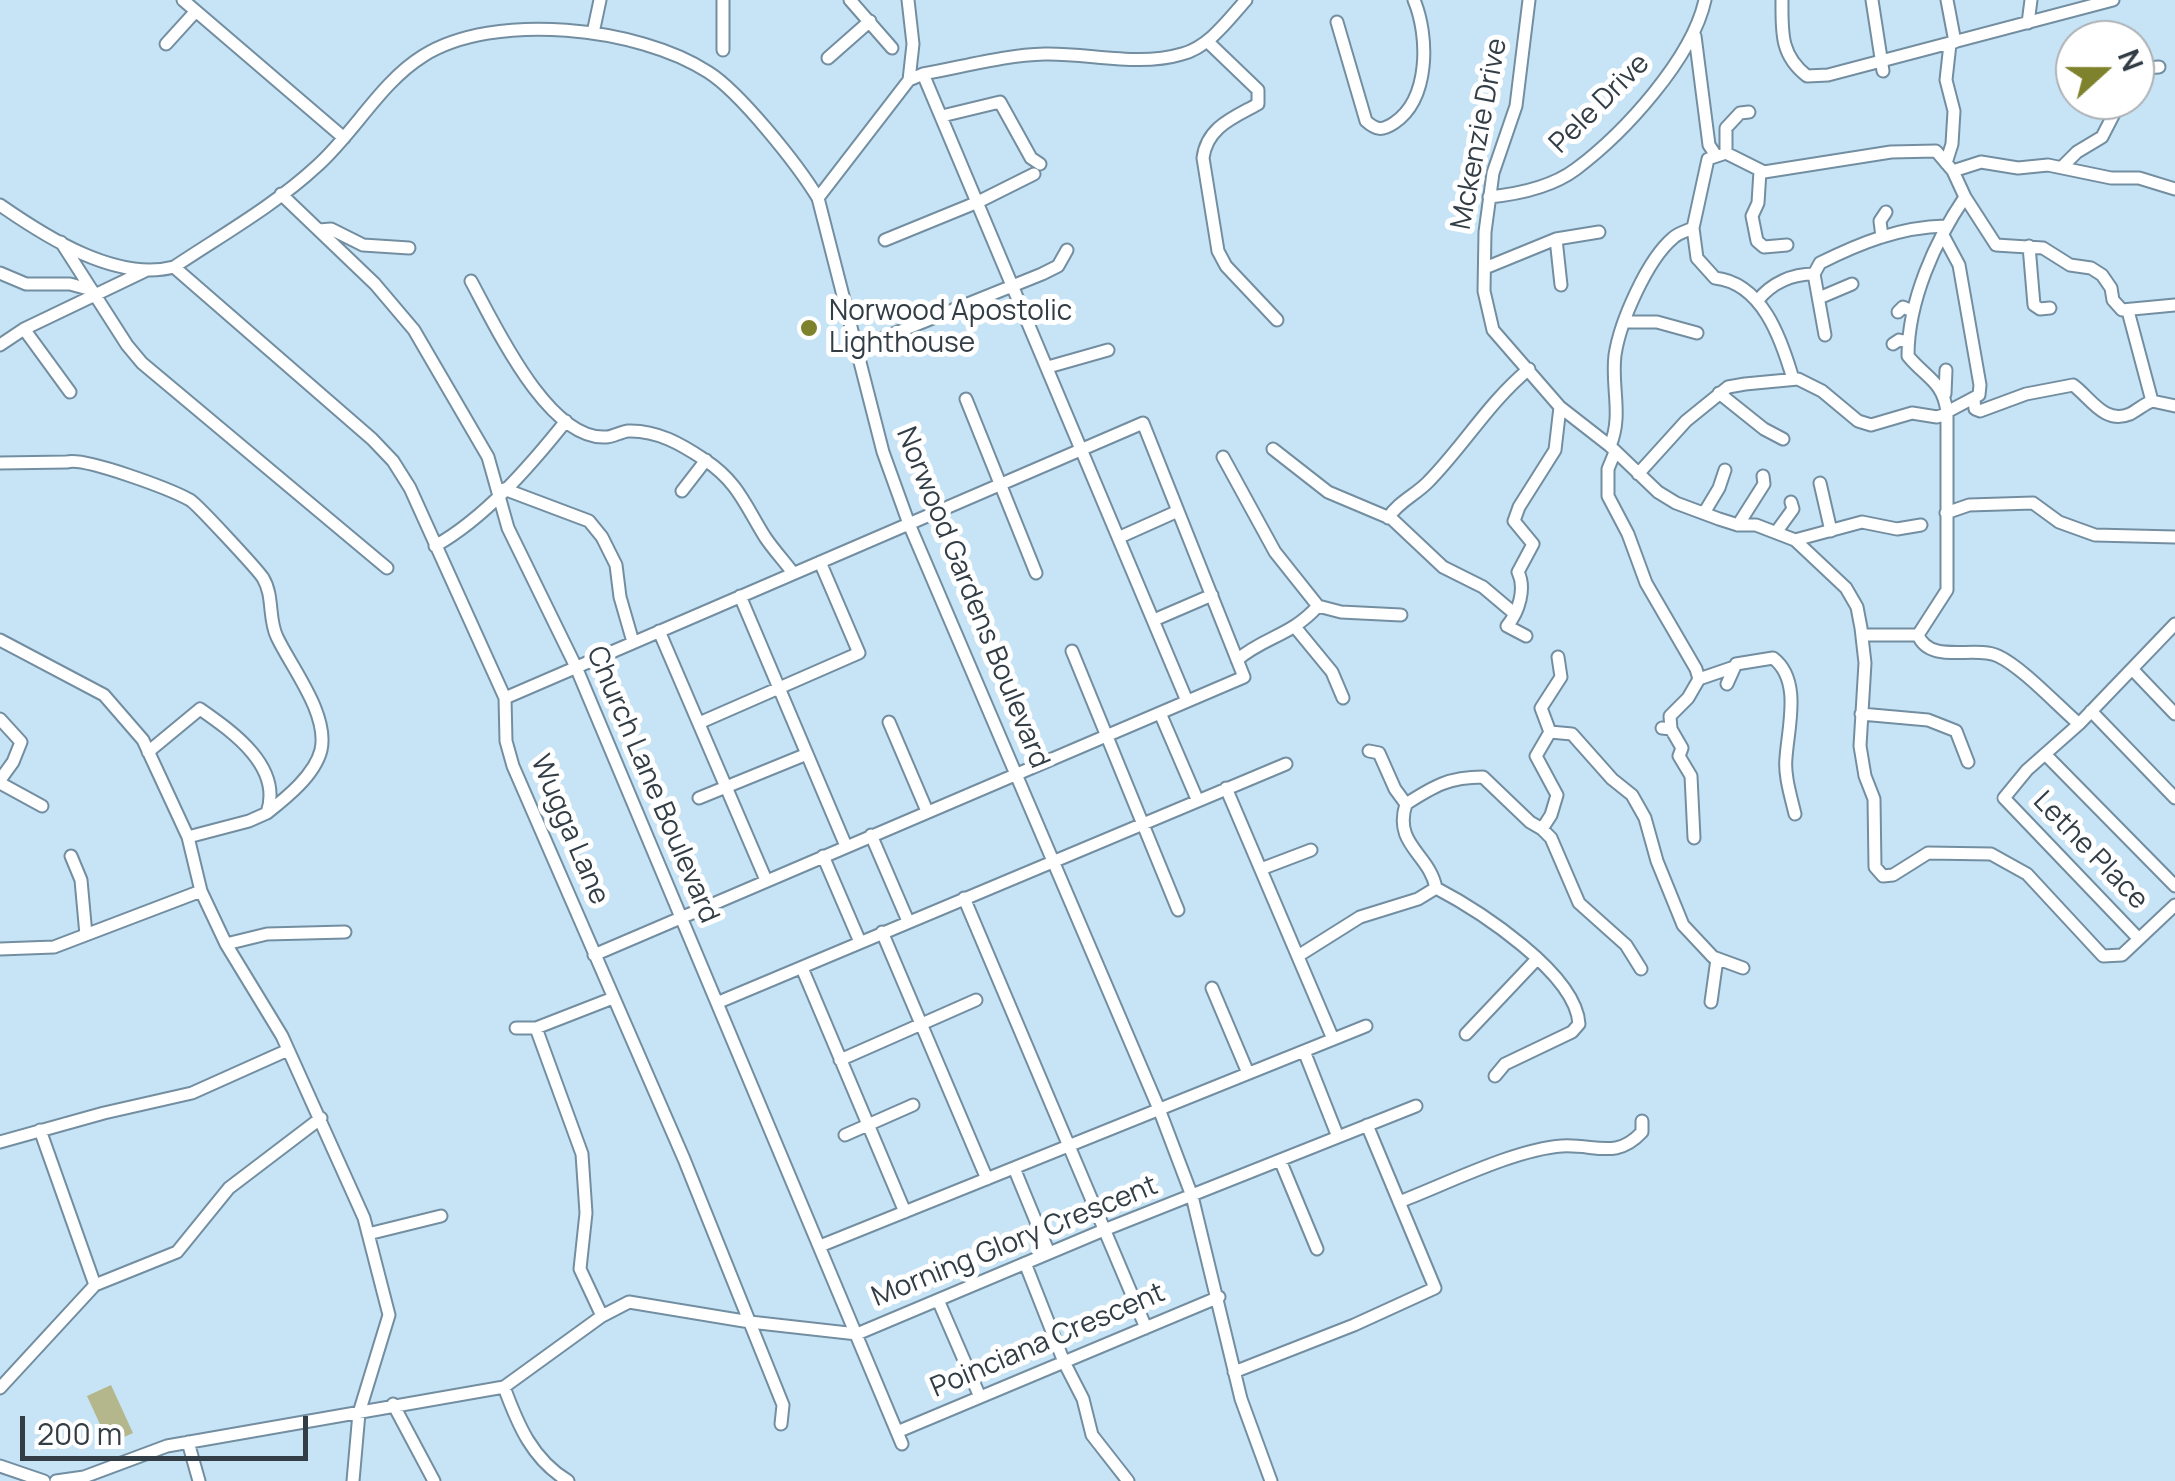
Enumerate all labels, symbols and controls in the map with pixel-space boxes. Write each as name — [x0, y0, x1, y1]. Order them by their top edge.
north arrow — [2055, 20, 2155, 120]
street label: Mckenzie Drive — [1445, 36, 1515, 232]
text: N — [2110, 44, 2152, 76]
street label: Pele Drive — [1543, 47, 1657, 161]
place label: Norwood Apostolic Lighthouse — [829, 295, 1072, 361]
marker: Norwood Apostolic Lighthouse — [798, 317, 820, 339]
street label: Norwood Gardens Boulevard — [888, 423, 1056, 773]
street label: Church Lane Boulevard — [578, 642, 726, 928]
street label: Wugga Lane — [522, 750, 616, 910]
street label: Lethe Place — [2025, 785, 2155, 917]
street label: Morning Glory Crescent — [867, 1169, 1163, 1315]
street label: Poinciana Crescent — [926, 1276, 1170, 1406]
scale bar — [25, 1396, 312, 1458]
text: 200 m — [37, 1413, 122, 1454]

